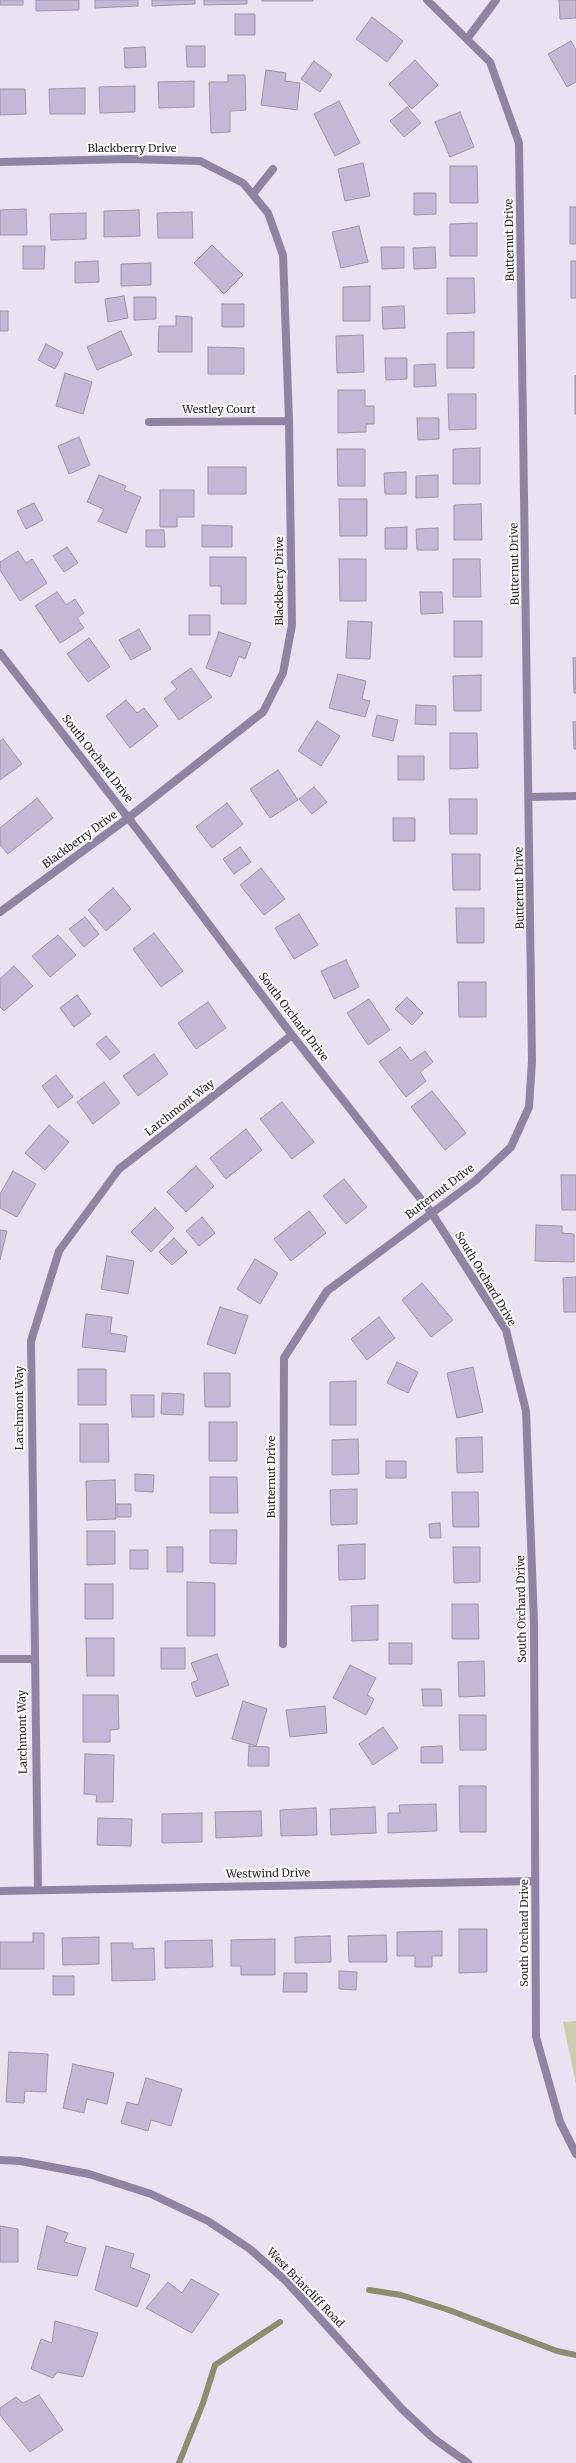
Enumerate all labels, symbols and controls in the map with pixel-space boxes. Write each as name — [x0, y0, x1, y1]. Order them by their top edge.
street label: Blackberry Drive — [87, 142, 177, 156]
street label: Butternut Drive — [503, 199, 517, 281]
street label: Westley Court — [182, 403, 256, 417]
street label: Butternut Drive — [508, 523, 522, 605]
street label: Blackberry Drive — [273, 536, 287, 626]
street label: South Orchard Drive — [59, 713, 135, 805]
street label: Blackberry Drive — [40, 808, 120, 872]
street label: Butternut Drive — [513, 847, 527, 929]
street label: South Orchard Drive — [255, 970, 331, 1064]
street label: Larchmont Way — [143, 1077, 217, 1139]
street label: Butternut Drive — [403, 1162, 477, 1222]
street label: South Orchard Drive — [452, 1230, 518, 1328]
street label: Larchmont Way — [13, 1366, 27, 1450]
street label: Butternut Drive — [265, 1436, 279, 1518]
street label: South Orchard Drive — [514, 1555, 530, 1663]
street label: Larchmont Way — [16, 1690, 30, 1774]
street label: Westwind Drive — [226, 1867, 310, 1881]
street label: South Orchard Drive — [518, 1879, 532, 1987]
street label: West Briarcliff Road — [264, 2246, 346, 2330]

